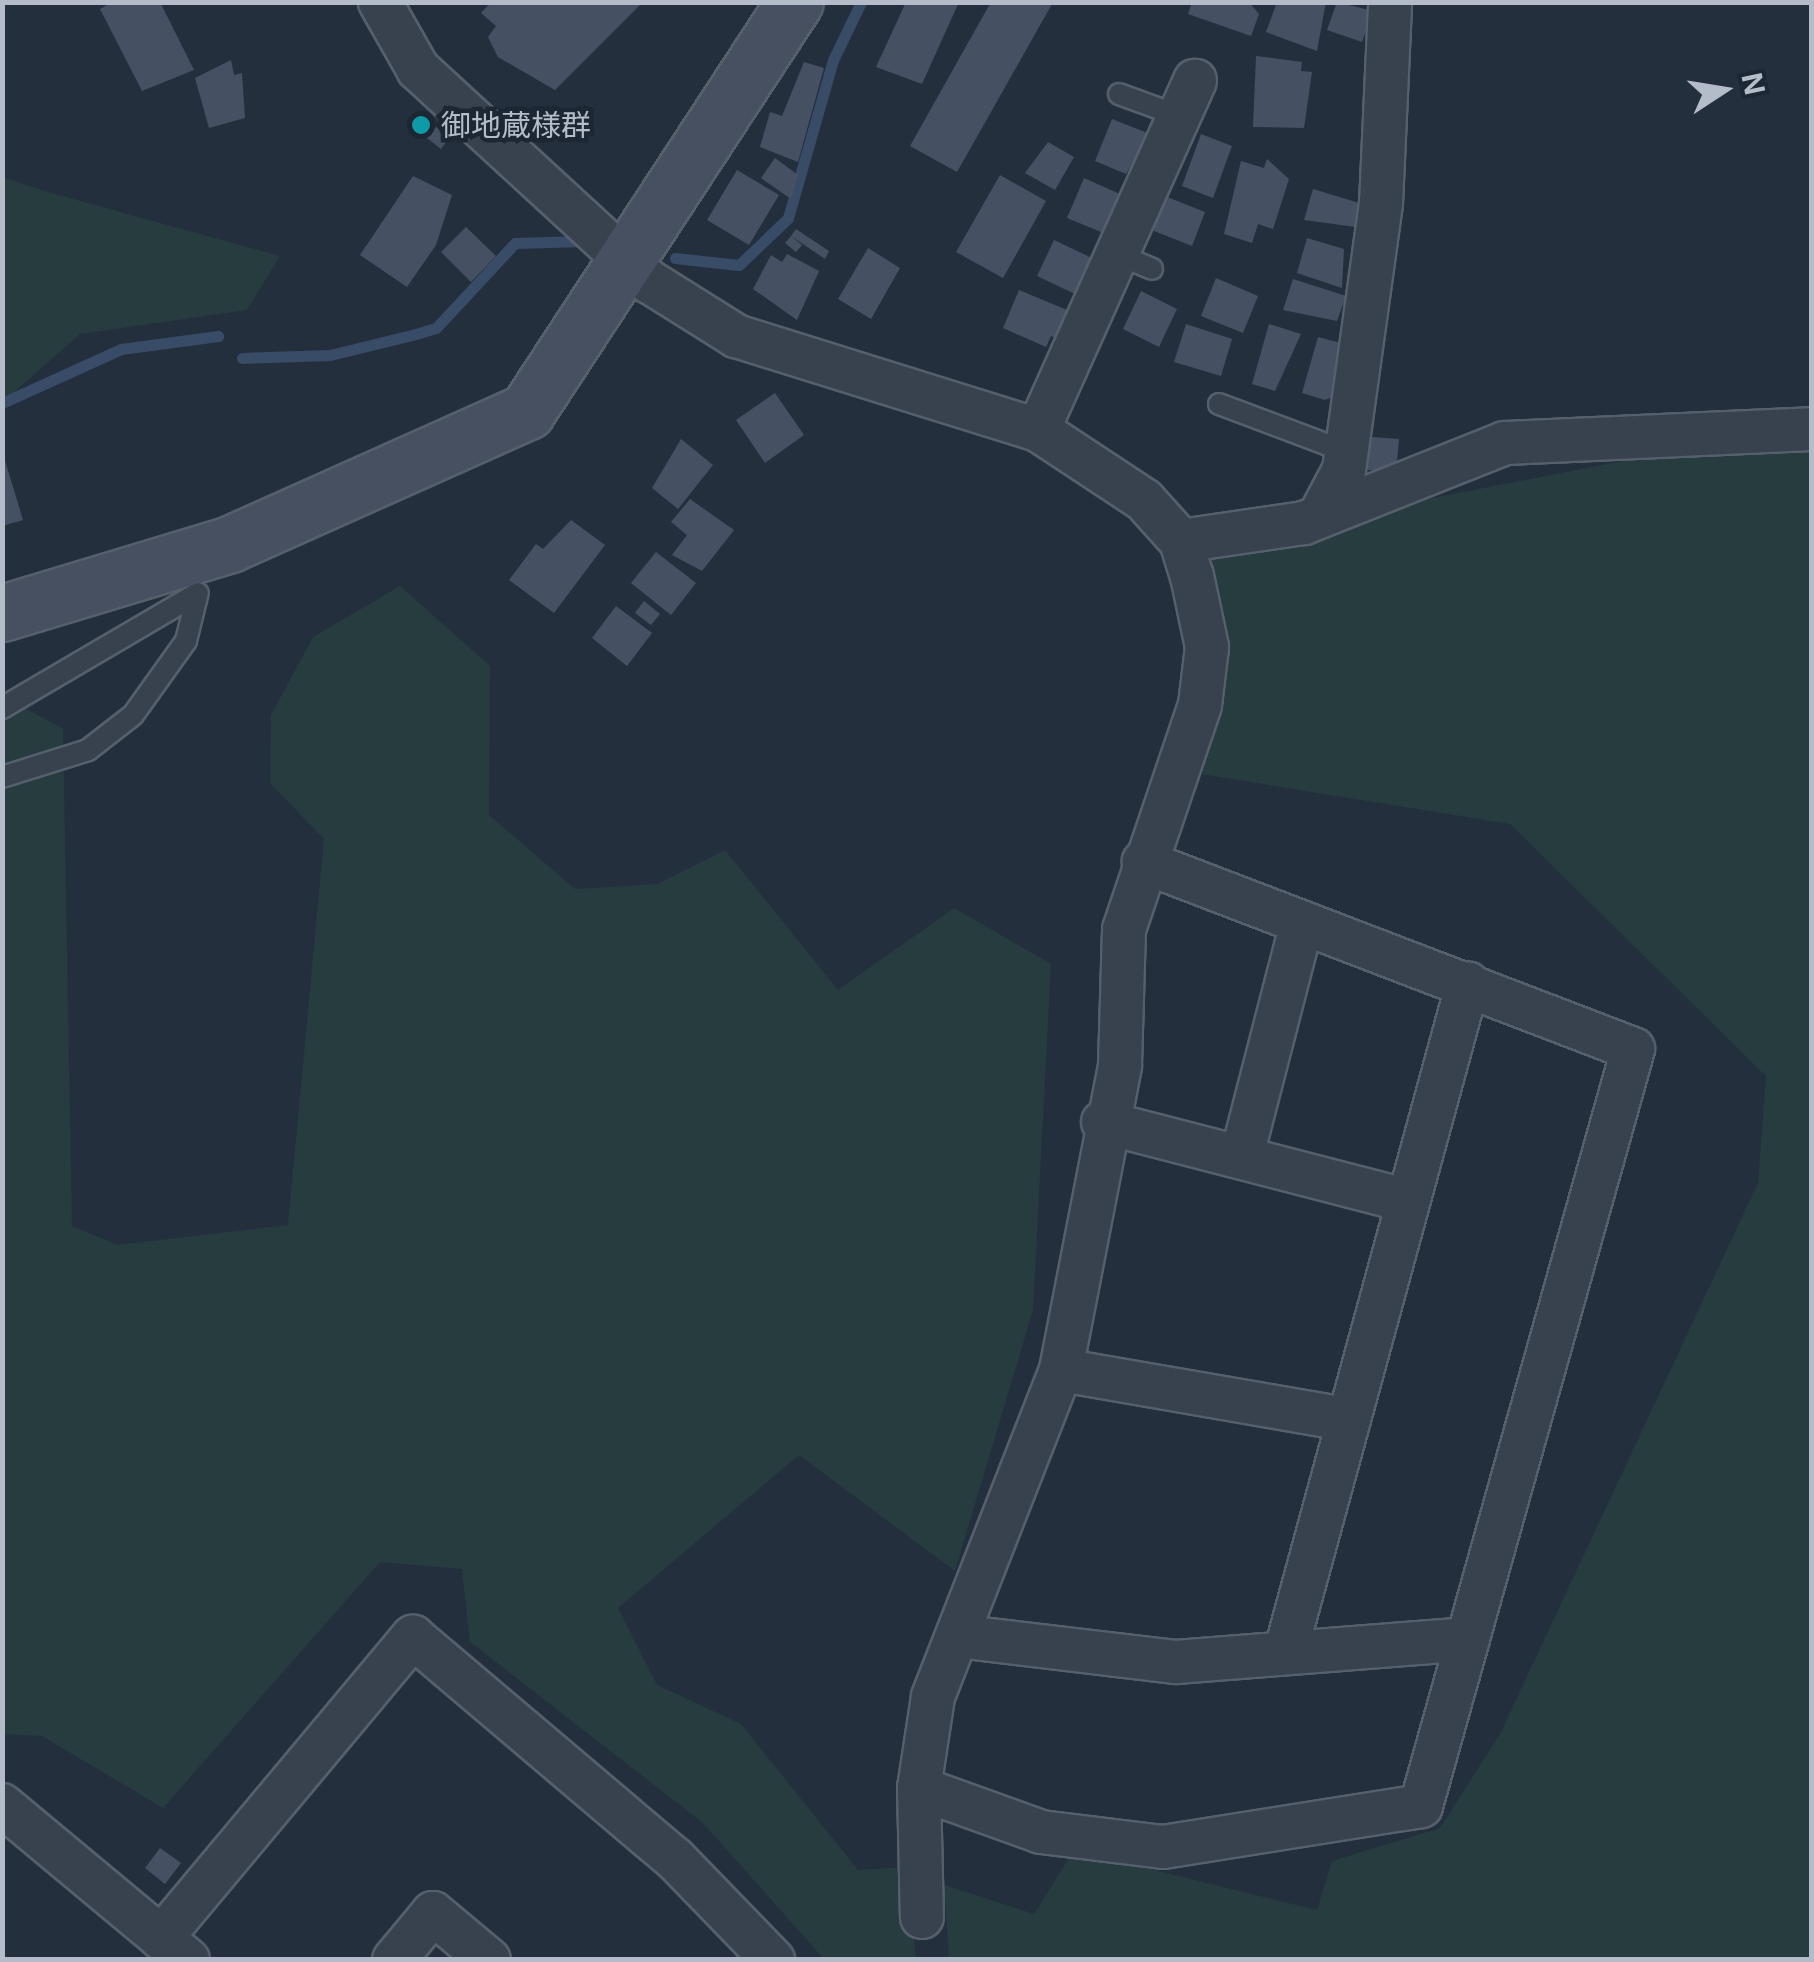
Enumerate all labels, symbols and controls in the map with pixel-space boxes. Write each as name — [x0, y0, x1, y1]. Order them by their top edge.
north arrow — [1674, 40, 1774, 140]
text: N — [1734, 70, 1772, 98]
place label: 御地蔵様群 — [441, 107, 591, 143]
marker: 御地蔵様群 — [410, 114, 432, 136]

